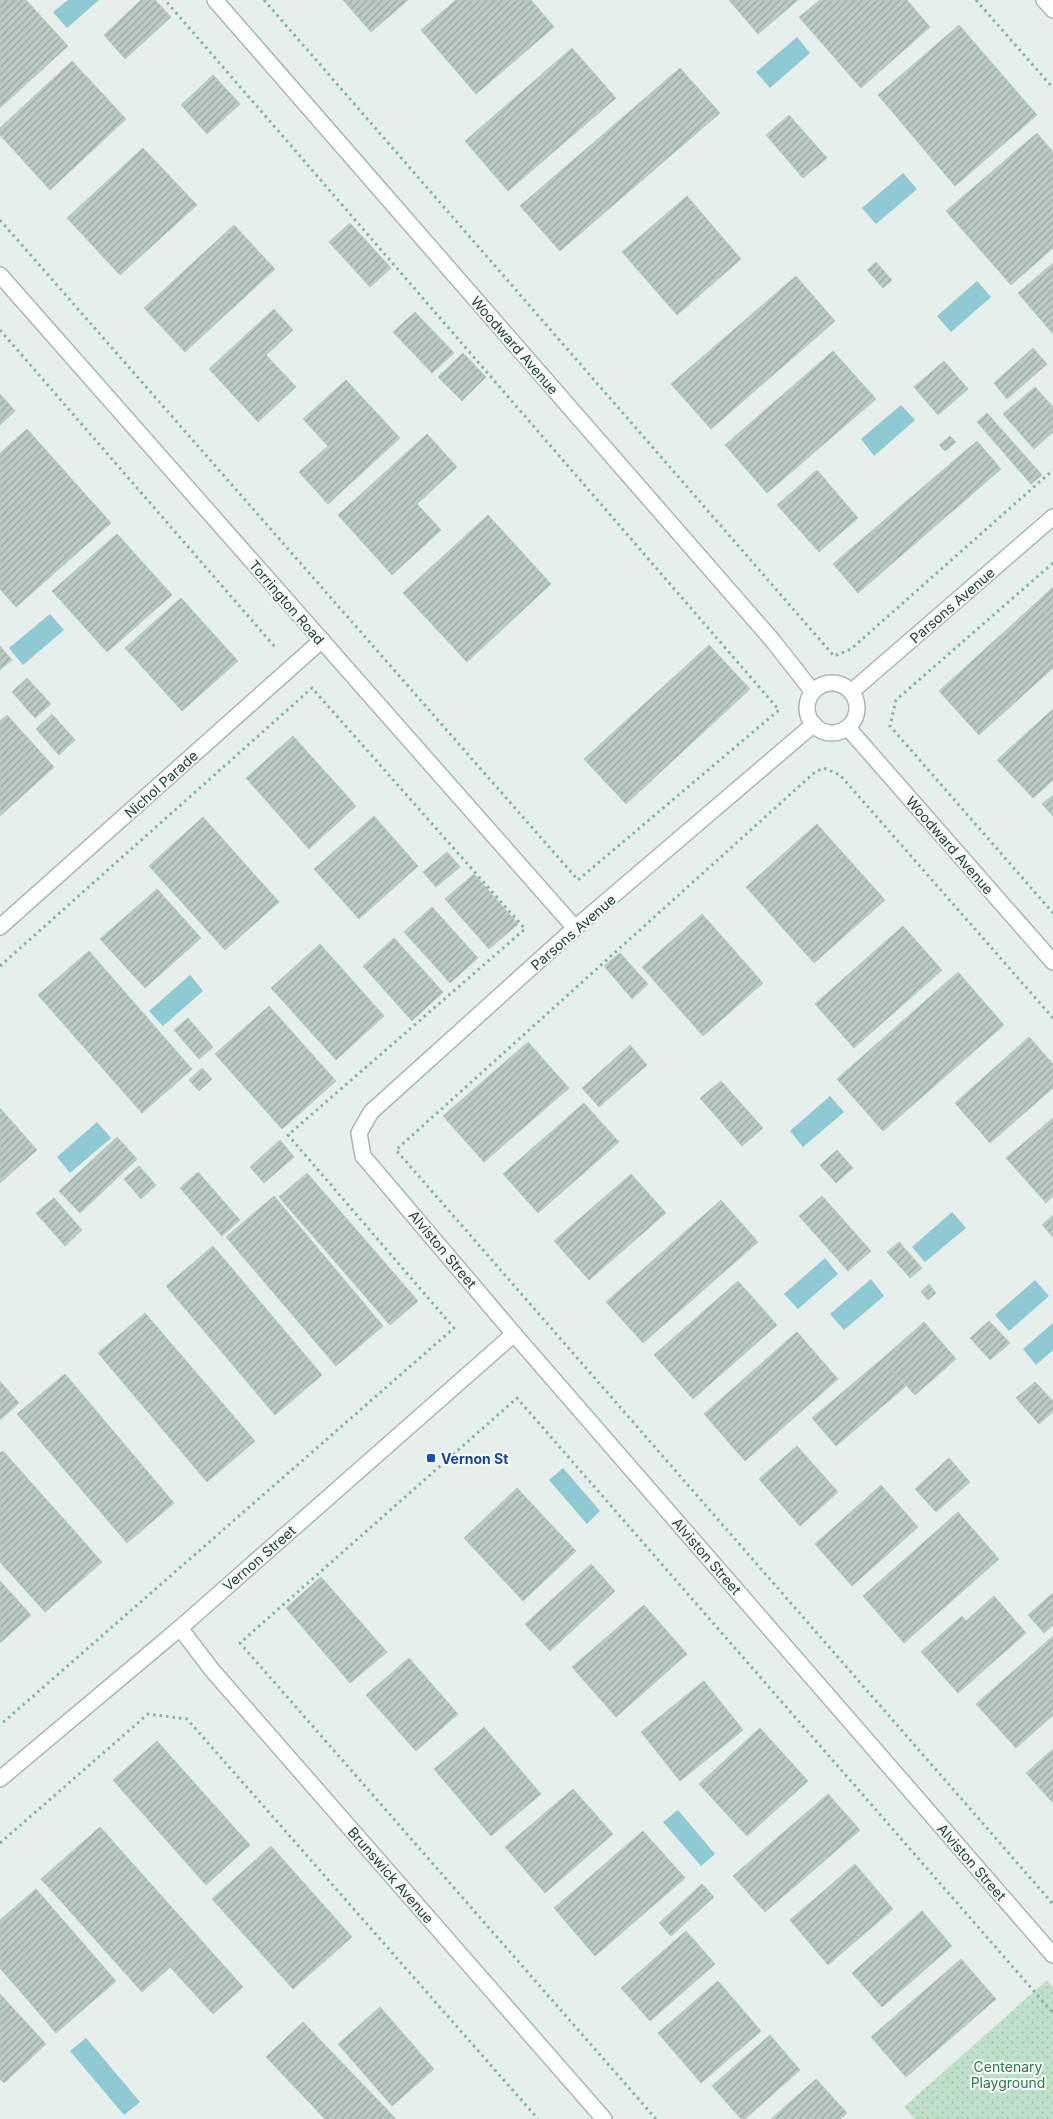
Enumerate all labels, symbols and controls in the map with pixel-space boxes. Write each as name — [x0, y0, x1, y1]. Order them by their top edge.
street label: Woodward Avenue — [468, 292, 562, 398]
street label: Torrington Road — [246, 556, 328, 648]
street label: Parsons Avenue — [906, 564, 998, 646]
street label: Nichol Parade — [121, 747, 201, 821]
street label: Woodward Avenue — [903, 792, 997, 898]
street label: Parsons Avenue — [527, 891, 619, 973]
street label: Alviston Street — [406, 1207, 481, 1292]
place label: Vernon St — [441, 1450, 508, 1467]
marker: Vernon St — [425, 1452, 437, 1464]
street label: Alviston Street — [669, 1514, 745, 1598]
street label: Vernon Street — [219, 1521, 299, 1594]
street label: Alviston Street — [934, 1820, 1010, 1904]
street label: Brunswick Avenue — [345, 1823, 437, 1927]
park label: Centenary Playground — [971, 2058, 1045, 2091]

